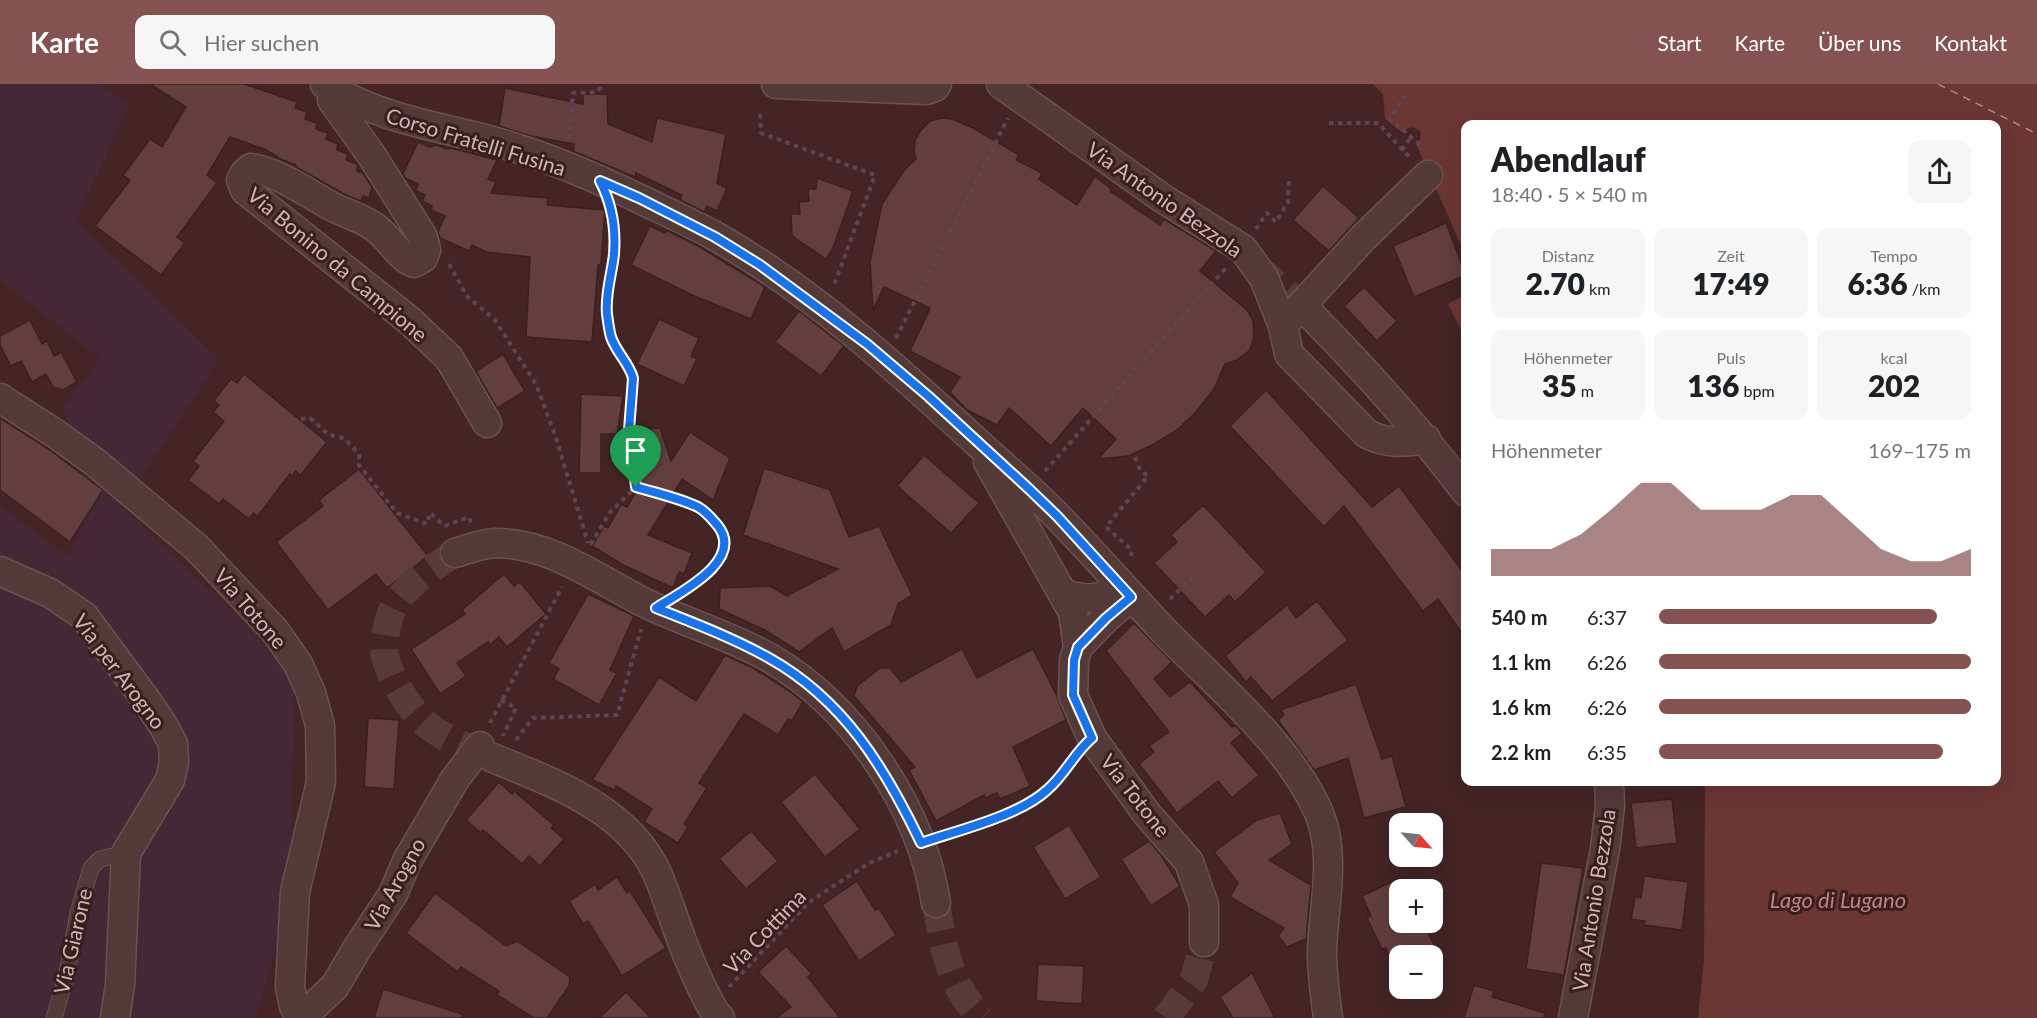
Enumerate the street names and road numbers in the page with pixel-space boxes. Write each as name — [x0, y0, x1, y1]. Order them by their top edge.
street label: Corso Fratelli Fusina — [383, 102, 569, 180]
street label: Via Antonio Bezzola — [1082, 136, 1248, 262]
street label: Via Bonino da Campione — [243, 181, 433, 347]
street label: Via Totone — [209, 563, 293, 653]
street label: Via per Arogno — [69, 609, 171, 734]
street label: Via Totone — [1096, 749, 1176, 841]
street label: Via Antonio Bezzola — [1566, 807, 1620, 993]
street label: Via Arogno — [358, 833, 430, 935]
street label: Via Cottima — [718, 884, 810, 978]
street label: Via Giarone — [48, 886, 96, 996]

